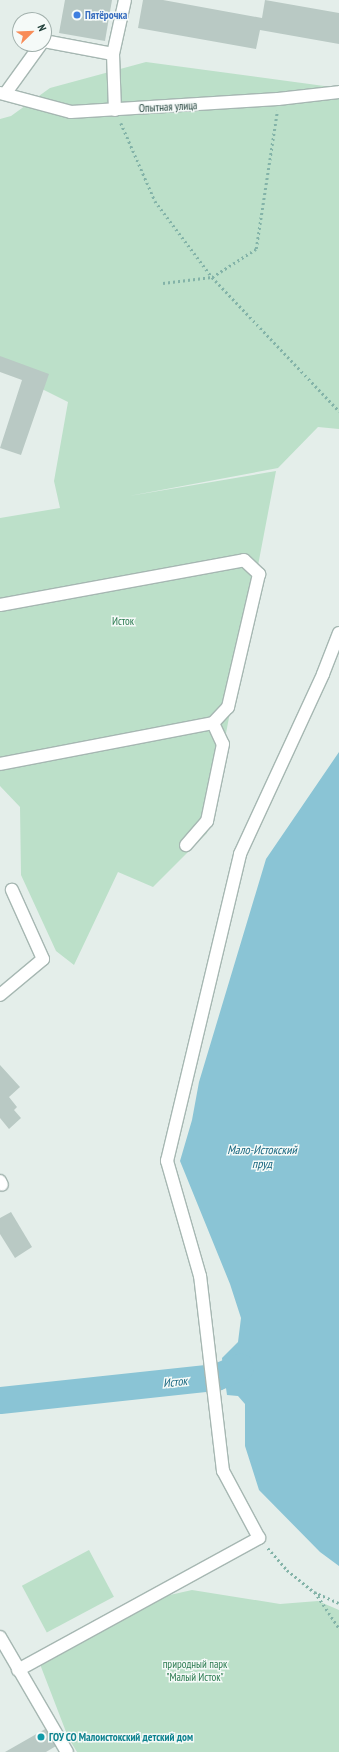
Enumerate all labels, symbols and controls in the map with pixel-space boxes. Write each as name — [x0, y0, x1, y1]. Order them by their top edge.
place label: Пятёрочка — [85, 8, 127, 22]
marker: Пятёрочка — [72, 10, 82, 20]
north arrow — [12, 12, 52, 52]
text: N — [35, 22, 50, 33]
street label: Опытная улица — [138, 99, 198, 115]
park label: Исток — [112, 614, 134, 628]
water label: Мало-Истокский пруд — [227, 1143, 297, 1171]
water label: Исток — [162, 1374, 188, 1390]
park label: природный парк "Малый Исток" — [163, 1658, 227, 1684]
place label: ГОУ СО Малоистокский детский дом — [49, 1730, 194, 1744]
marker: ГОУ СО Малоистокский детский дом — [36, 1732, 46, 1742]

